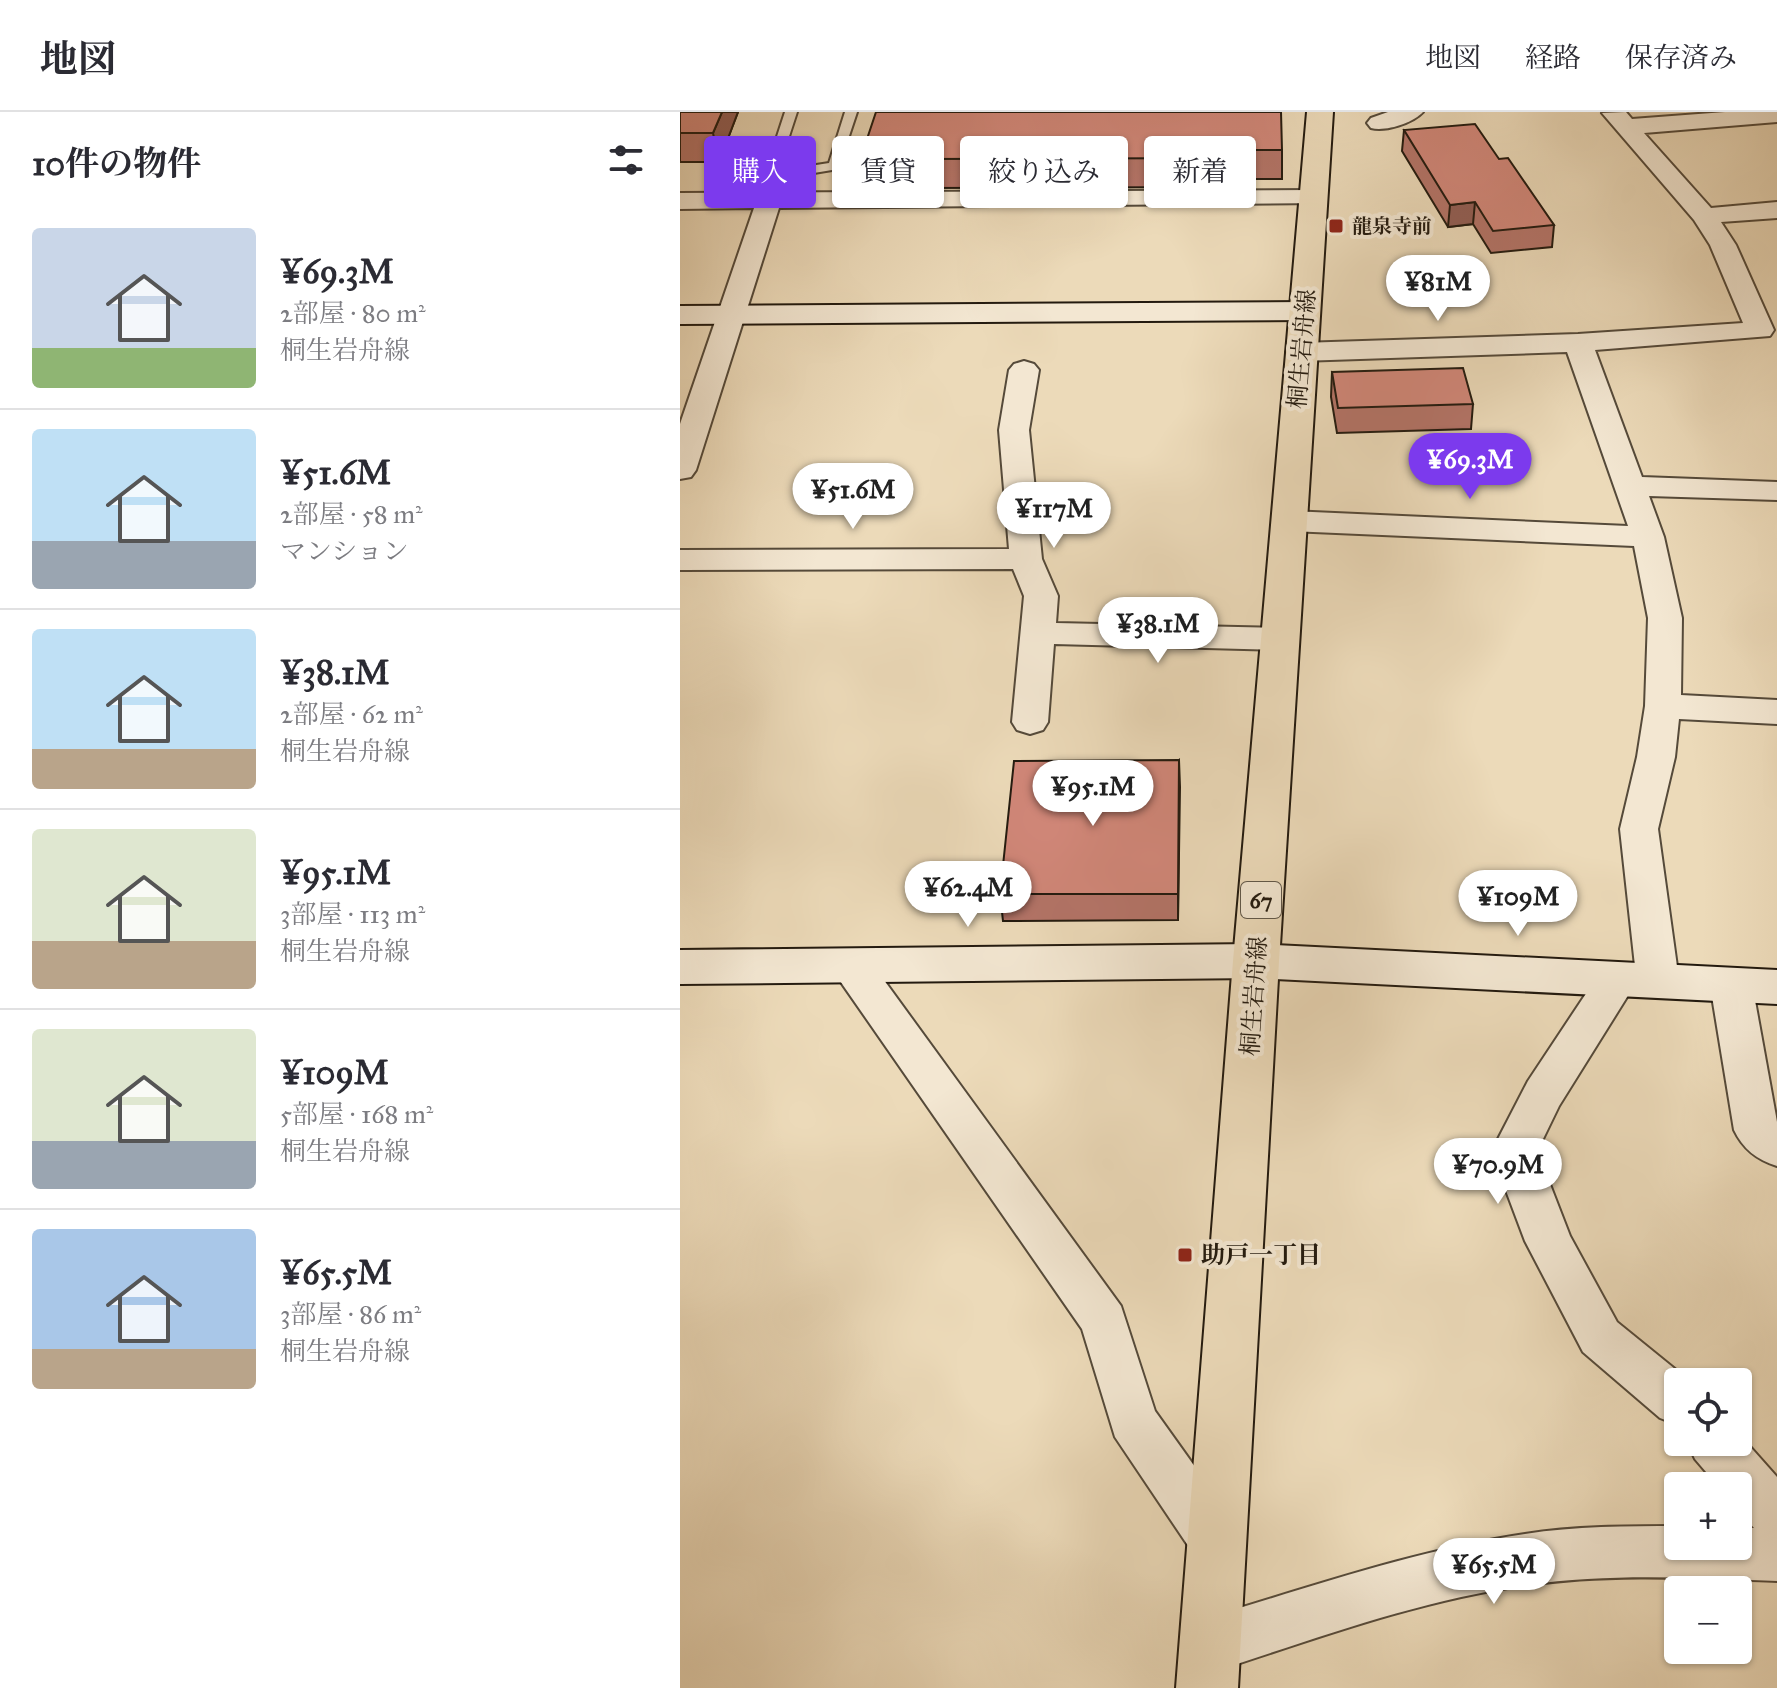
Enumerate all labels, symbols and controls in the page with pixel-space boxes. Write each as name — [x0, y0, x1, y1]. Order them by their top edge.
text: 地図 — [40, 36, 116, 82]
text: 地図 — [1425, 40, 1481, 75]
text: 経路 — [1525, 40, 1581, 75]
text: 保存済み — [1625, 40, 1737, 75]
chip: 購入 — [704, 136, 816, 208]
chip: 賃貸 — [832, 136, 944, 208]
chip: 絞り込み — [960, 136, 1128, 208]
chip: 新着 — [1144, 136, 1256, 208]
icon: filters — [604, 138, 648, 182]
text: 10件の物件 — [32, 143, 201, 184]
place label: 龍泉寺前 — [1352, 214, 1432, 238]
marker: 龍泉寺前 — [1327, 217, 1345, 235]
text: ¥69.3M — [280, 251, 394, 292]
pin: ¥81M — [1391, 255, 1485, 323]
icon: home — [96, 260, 192, 356]
text: ¥81M — [1404, 265, 1472, 297]
street label: 桐生岩舟線 — [1282, 288, 1322, 410]
text: 2部屋 · 80 m² — [280, 297, 426, 329]
text: 桐生岩舟線 — [280, 334, 410, 366]
pin: ¥69.3M — [1405, 433, 1535, 501]
text: ¥69.3M — [1427, 443, 1513, 475]
text: ¥51.6M — [280, 452, 391, 493]
icon: home — [96, 461, 192, 557]
pin: ¥51.6M — [788, 463, 918, 531]
text: ¥51.6M — [811, 473, 895, 505]
pin: ¥117M — [998, 482, 1110, 550]
text: ¥117M — [1015, 492, 1093, 524]
text: 2部屋 · 58 m² — [280, 498, 423, 530]
text: マンション — [280, 535, 409, 567]
pin: ¥38.1M — [1093, 597, 1223, 665]
text: ¥38.1M — [1116, 607, 1200, 639]
text: ¥38.1M — [280, 652, 390, 693]
icon: home — [96, 661, 192, 757]
text: 2部屋 · 62 m² — [280, 698, 423, 730]
text: 桐生岩舟線 — [280, 735, 410, 767]
pin: ¥95.1M — [1028, 760, 1158, 828]
text: ¥95.1M — [1051, 770, 1135, 802]
text: ¥95.1M — [280, 852, 391, 893]
icon: home — [96, 861, 192, 957]
pin: ¥62.4M — [903, 861, 1033, 929]
pin: ¥109M — [1462, 870, 1574, 938]
text: ¥62.4M — [923, 871, 1013, 903]
text: ¥109M — [1476, 880, 1560, 912]
road number: 67 — [1241, 882, 1281, 918]
text: 3部屋 · 113 m² — [280, 898, 425, 930]
text: 桐生岩舟線 — [280, 935, 410, 967]
street label: 桐生岩舟線 — [1235, 935, 1273, 1057]
text: ¥109M — [280, 1052, 389, 1093]
icon: home — [96, 1061, 192, 1157]
text: 5部屋 · 168 m² — [280, 1098, 433, 1130]
text: 桐生岩舟線 — [280, 1135, 410, 1167]
pin: ¥70.9M — [1433, 1138, 1563, 1206]
text: ¥70.9M — [1452, 1148, 1544, 1180]
place label: 助戸一丁目 — [1201, 1240, 1321, 1270]
marker: 助戸一丁目 — [1176, 1246, 1194, 1264]
text: ¥65.5M — [280, 1252, 392, 1293]
icon: home — [96, 1261, 192, 1357]
text: 3部屋 · 86 m² — [280, 1298, 421, 1330]
text: 桐生岩舟線 — [280, 1335, 410, 1367]
map controls — [1664, 1368, 1752, 1664]
button: locate — [1664, 1368, 1752, 1456]
button: + — [1664, 1472, 1752, 1560]
pin: ¥65.5M — [1429, 1538, 1559, 1606]
text: ¥65.5M — [1451, 1548, 1537, 1580]
button: − — [1664, 1576, 1752, 1664]

